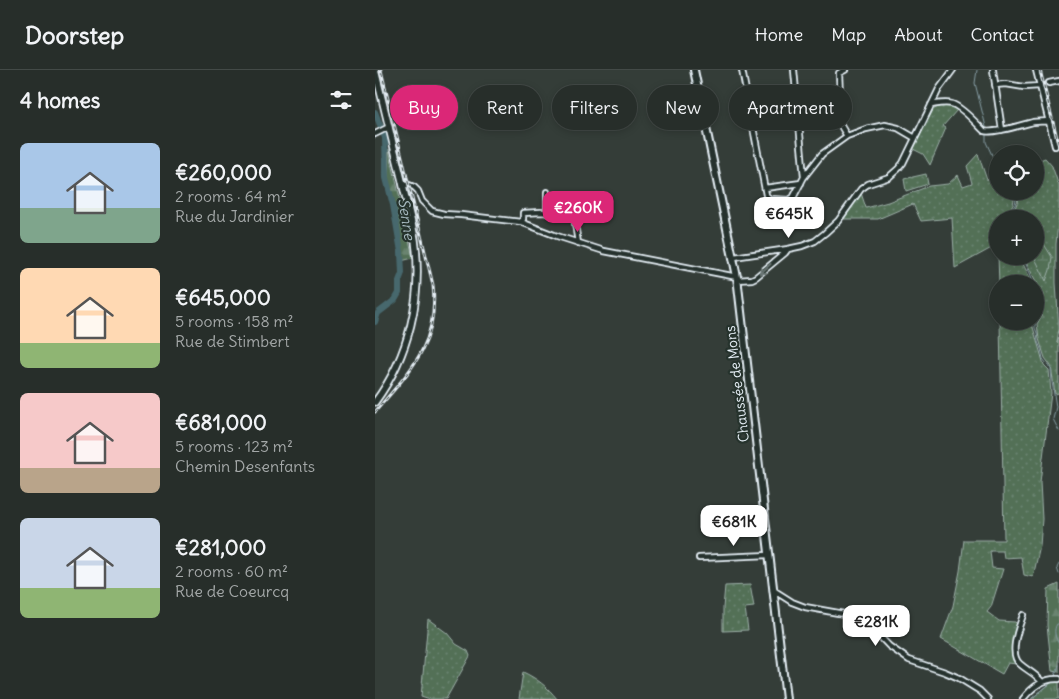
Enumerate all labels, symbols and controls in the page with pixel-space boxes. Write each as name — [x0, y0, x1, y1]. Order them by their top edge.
text: Doorstep — [25, 20, 124, 50]
text: Home — [755, 23, 803, 46]
text: Map — [831, 23, 866, 46]
text: About — [894, 23, 942, 46]
text: Contact — [970, 23, 1034, 46]
chip: Buy — [390, 85, 458, 130]
chip: Rent — [468, 85, 542, 130]
chip: Filters — [552, 85, 637, 130]
chip: New — [647, 85, 719, 130]
chip: Apartment — [729, 85, 852, 130]
icon: filters — [327, 86, 355, 114]
text: 4 homes — [20, 87, 100, 114]
map controls — [989, 145, 1044, 330]
button: locate — [989, 145, 1044, 200]
text: €260,000 — [175, 159, 272, 186]
icon: home — [60, 163, 120, 223]
text: 2 rooms · 64 m² — [175, 186, 287, 206]
pin: €260K — [543, 190, 613, 233]
pin: €645K — [754, 196, 824, 239]
water label: Senne — [394, 197, 420, 242]
text: €260K — [554, 197, 602, 217]
text: €645K — [765, 203, 813, 223]
text: Rue du Jardinier — [175, 206, 294, 226]
button: + — [989, 210, 1044, 265]
one-way arrow — [758, 264, 771, 275]
button: − — [989, 275, 1044, 330]
text: €645,000 — [175, 284, 271, 311]
icon: home — [60, 288, 120, 348]
text: 5 rooms · 158 m² — [175, 311, 293, 331]
street label: Chaussée de Mons — [721, 325, 753, 443]
text: Rue de Stimbert — [175, 331, 290, 351]
text: €681,000 — [175, 409, 267, 436]
icon: home — [60, 413, 120, 473]
text: 5 rooms · 123 m² — [175, 436, 293, 456]
text: Chemin Desenfants — [175, 456, 315, 476]
pin: €681K — [699, 504, 769, 547]
text: €681K — [712, 511, 756, 531]
text: €281,000 — [175, 534, 266, 561]
icon: home — [60, 538, 120, 598]
text: 2 rooms · 60 m² — [175, 561, 288, 581]
text: Rue de Coeurcq — [175, 581, 289, 601]
pin: €281K — [841, 604, 911, 647]
text: €281K — [854, 611, 898, 631]

